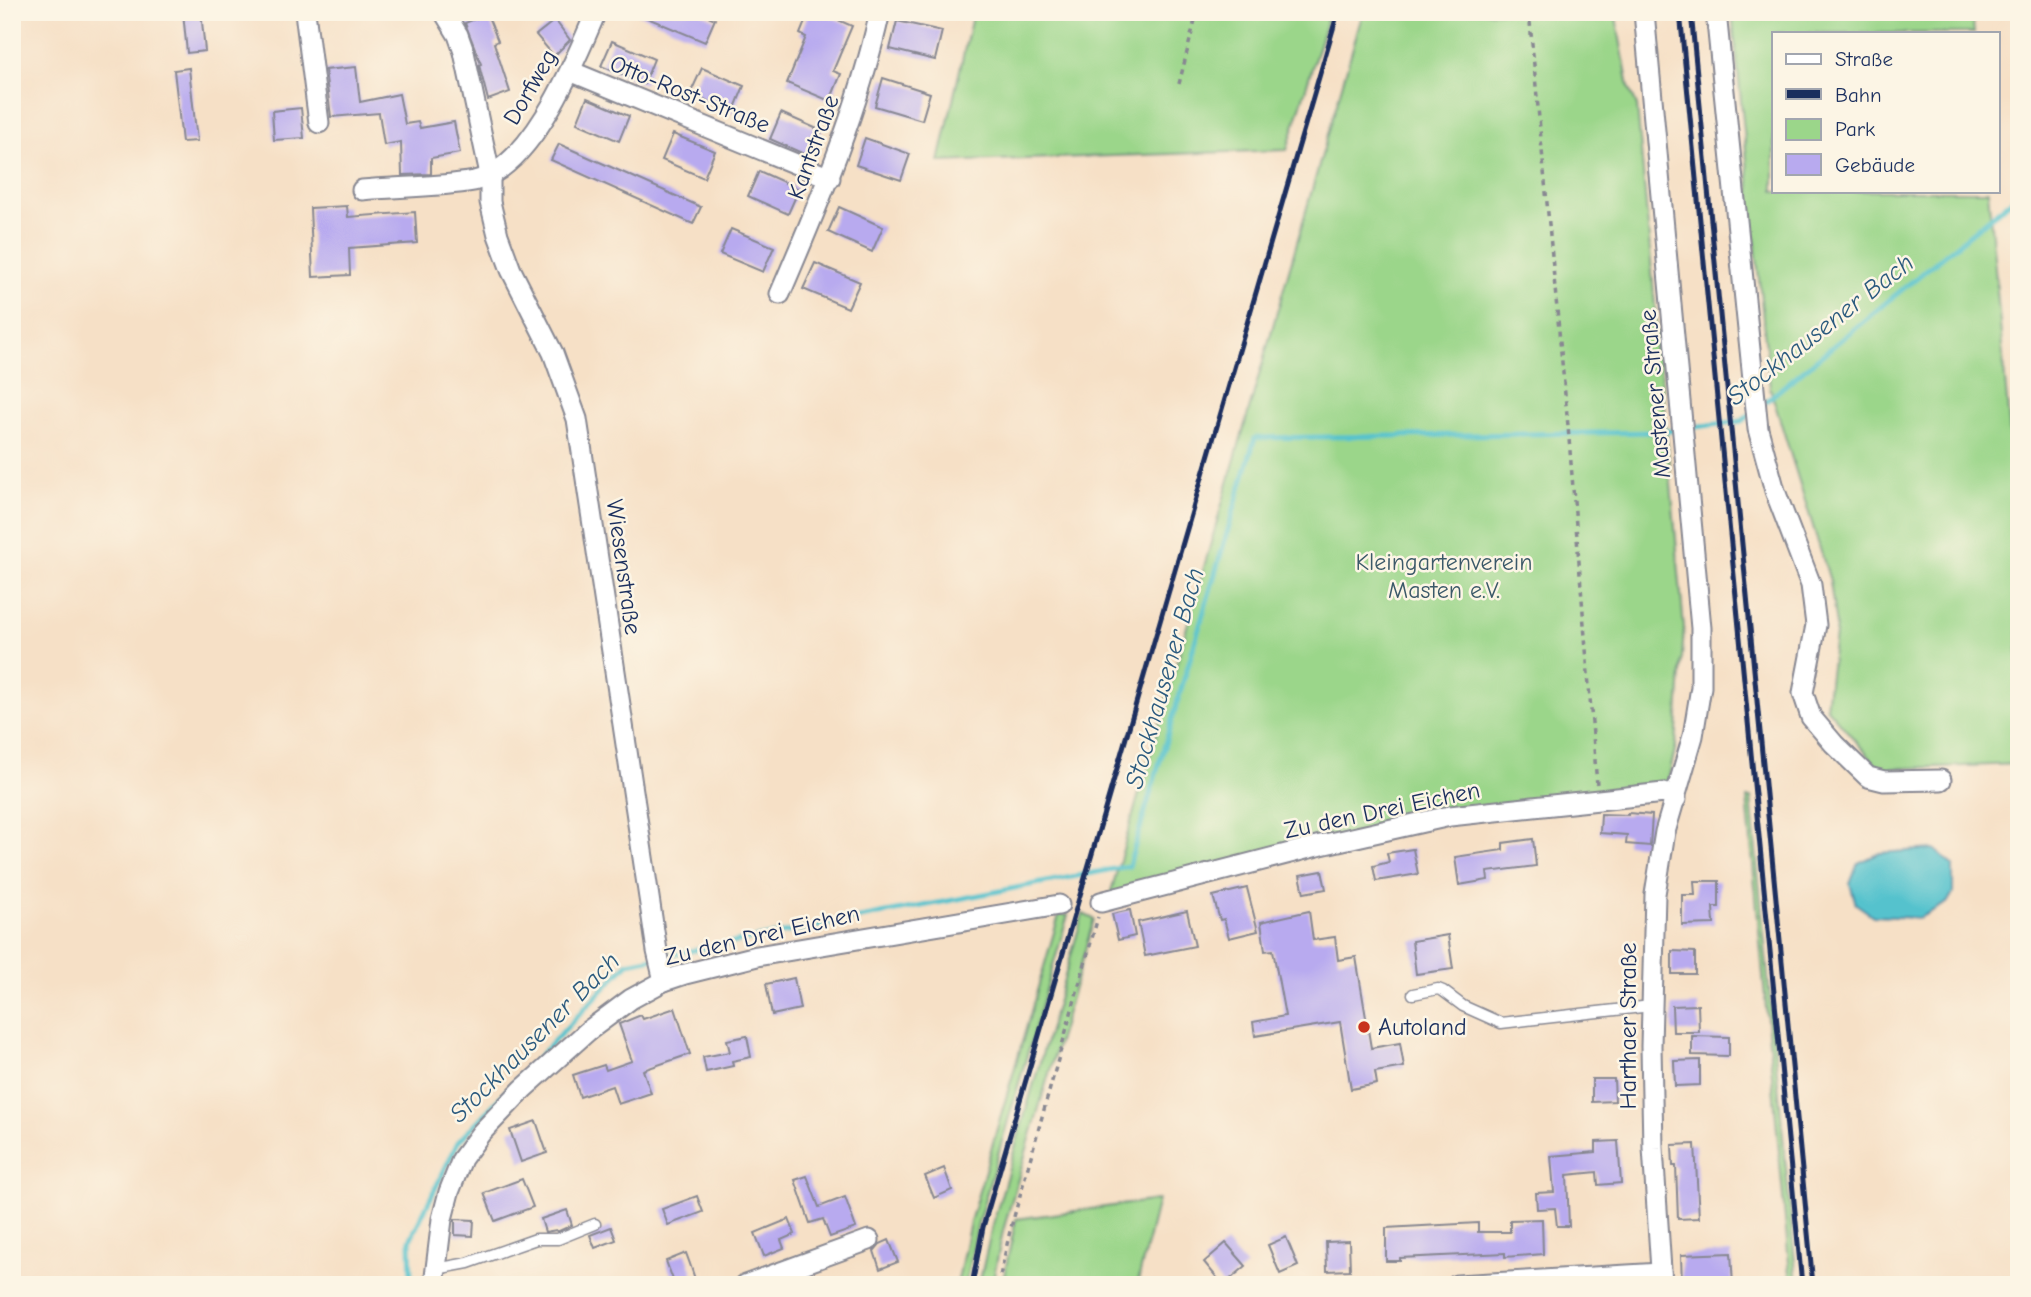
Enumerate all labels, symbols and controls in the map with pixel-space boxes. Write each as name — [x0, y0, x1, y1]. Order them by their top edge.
legend — [1772, 32, 2000, 192]
street label: Dorfweg — [497, 44, 563, 130]
text: Straße — [1835, 47, 1893, 71]
street label: Otto-Rost-Straße — [606, 49, 774, 139]
text: Bahn — [1835, 83, 1882, 107]
street label: Kantstraße — [781, 91, 845, 203]
text: Park — [1835, 117, 1875, 141]
text: Gebäude — [1835, 153, 1915, 177]
water label: Stockhausener Bach — [1721, 248, 1920, 412]
street label: Mastener Straße — [1634, 308, 1676, 480]
street label: Wiesenstraße — [601, 497, 647, 637]
park label: Kleingartenverein Masten e.V. — [1356, 548, 1532, 604]
water label: Stockhausener Bach — [1119, 564, 1211, 792]
street label: Zu den Drei Eichen — [1281, 776, 1483, 844]
street label: Zu den Drei Eichen — [662, 899, 862, 971]
street label: Harthaer Straße — [1614, 942, 1642, 1110]
water label: Stockhausener Bach — [443, 946, 626, 1129]
place label: Autoland — [1378, 1013, 1467, 1041]
marker: Autoland — [1356, 1019, 1372, 1035]

